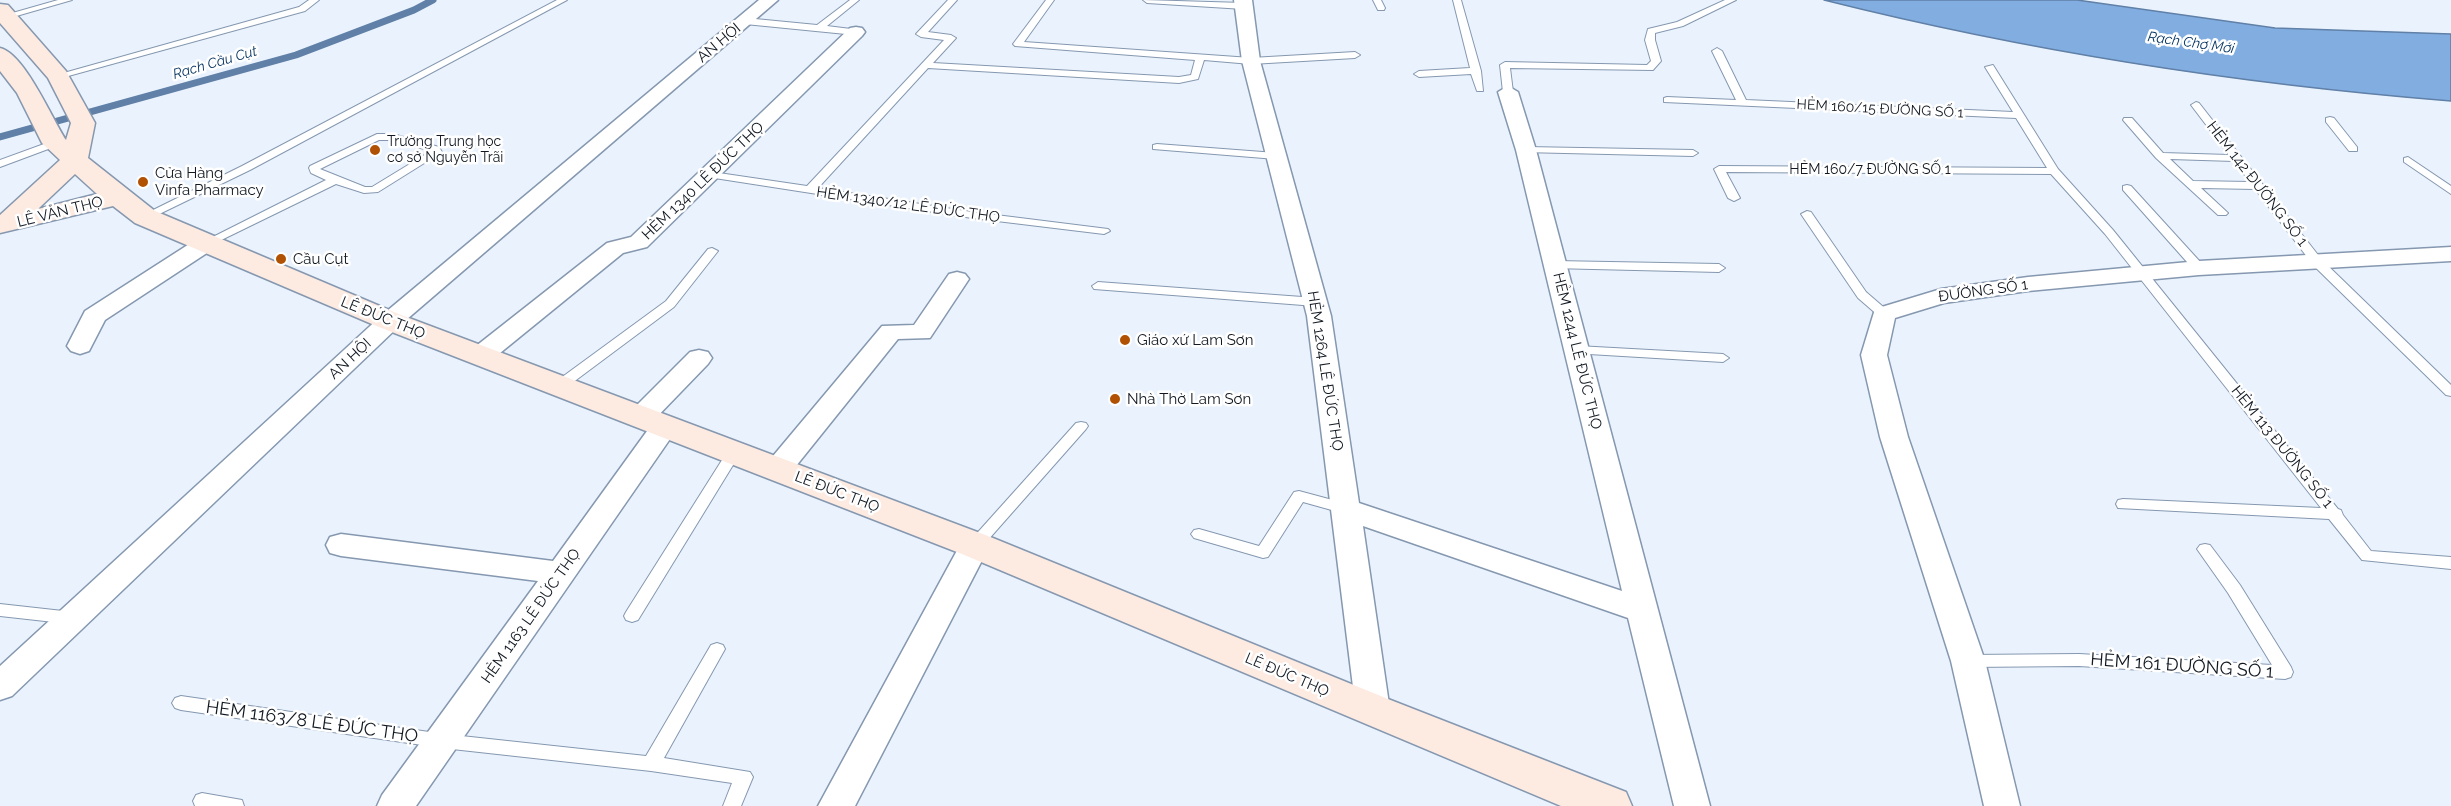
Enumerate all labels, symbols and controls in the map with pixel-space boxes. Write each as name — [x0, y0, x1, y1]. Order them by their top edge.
street label: AN HỘI — [693, 20, 745, 66]
water label: Rạch Chợ Mới — [2147, 29, 2235, 57]
water label: Rạch Cầu Cụt — [171, 43, 259, 83]
street label: HẺM 160/15 ĐƯỜNG SỐ 1 — [1796, 96, 1964, 122]
street label: HẺM 1340 LÊ ĐỨC THỌ — [638, 118, 768, 244]
street label: HẺM 142 ĐƯỜNG SỐ 1 — [2203, 118, 2311, 250]
place label: Trường Trung học cơ sở Nguyễn Trãi — [387, 134, 503, 166]
marker: Trường Trung học cơ sở Nguyễn Trãi — [368, 143, 382, 157]
street label: HẺM 160/7 ĐƯỜNG SỐ 1 — [1789, 162, 1951, 178]
place label: Cửa Hàng Vinfa Pharmacy — [155, 164, 264, 199]
marker: Cửa Hàng Vinfa Pharmacy — [136, 175, 150, 189]
street label: HẺM 1340/12 LÊ ĐỨC THỌ — [815, 183, 1001, 227]
street label: LÊ VĂN THỌ — [15, 193, 105, 231]
place label: Cầu Cụt — [293, 250, 348, 268]
marker: Cầu Cụt — [274, 252, 288, 266]
street label: HẺM 1244 LÊ ĐỨC THỌ — [1549, 271, 1605, 431]
street label: ĐƯỜNG SỐ 1 — [1937, 276, 2029, 306]
street label: HẺM 1264 LÊ ĐỨC THỌ — [1303, 290, 1347, 452]
street label: LÊ ĐỨC THỌ — [338, 293, 428, 343]
place label: Giáo xứ Lam Sơn — [1137, 331, 1254, 349]
marker: Giáo xứ Lam Sơn — [1118, 333, 1132, 347]
street label: AN HỘI — [325, 335, 375, 383]
street label: HẺM 113 ĐƯỜNG SỐ 1 — [2227, 382, 2337, 512]
place label: Nhà Thờ Lam Sơn — [1127, 390, 1251, 408]
marker: Nhà Thờ Lam Sơn — [1108, 392, 1122, 406]
street label: LÊ ĐỨC THỌ — [792, 468, 882, 516]
street label: HẺM 1163 LÊ ĐỨC THỌ — [478, 545, 584, 687]
street label: LÊ ĐỨC THỌ — [1242, 649, 1332, 701]
street label: HẺM 161 ĐƯỜNG SỐ 1 — [2090, 649, 2274, 683]
street label: HẺM 1163/8 LÊ ĐỨC THỌ — [205, 696, 419, 748]

